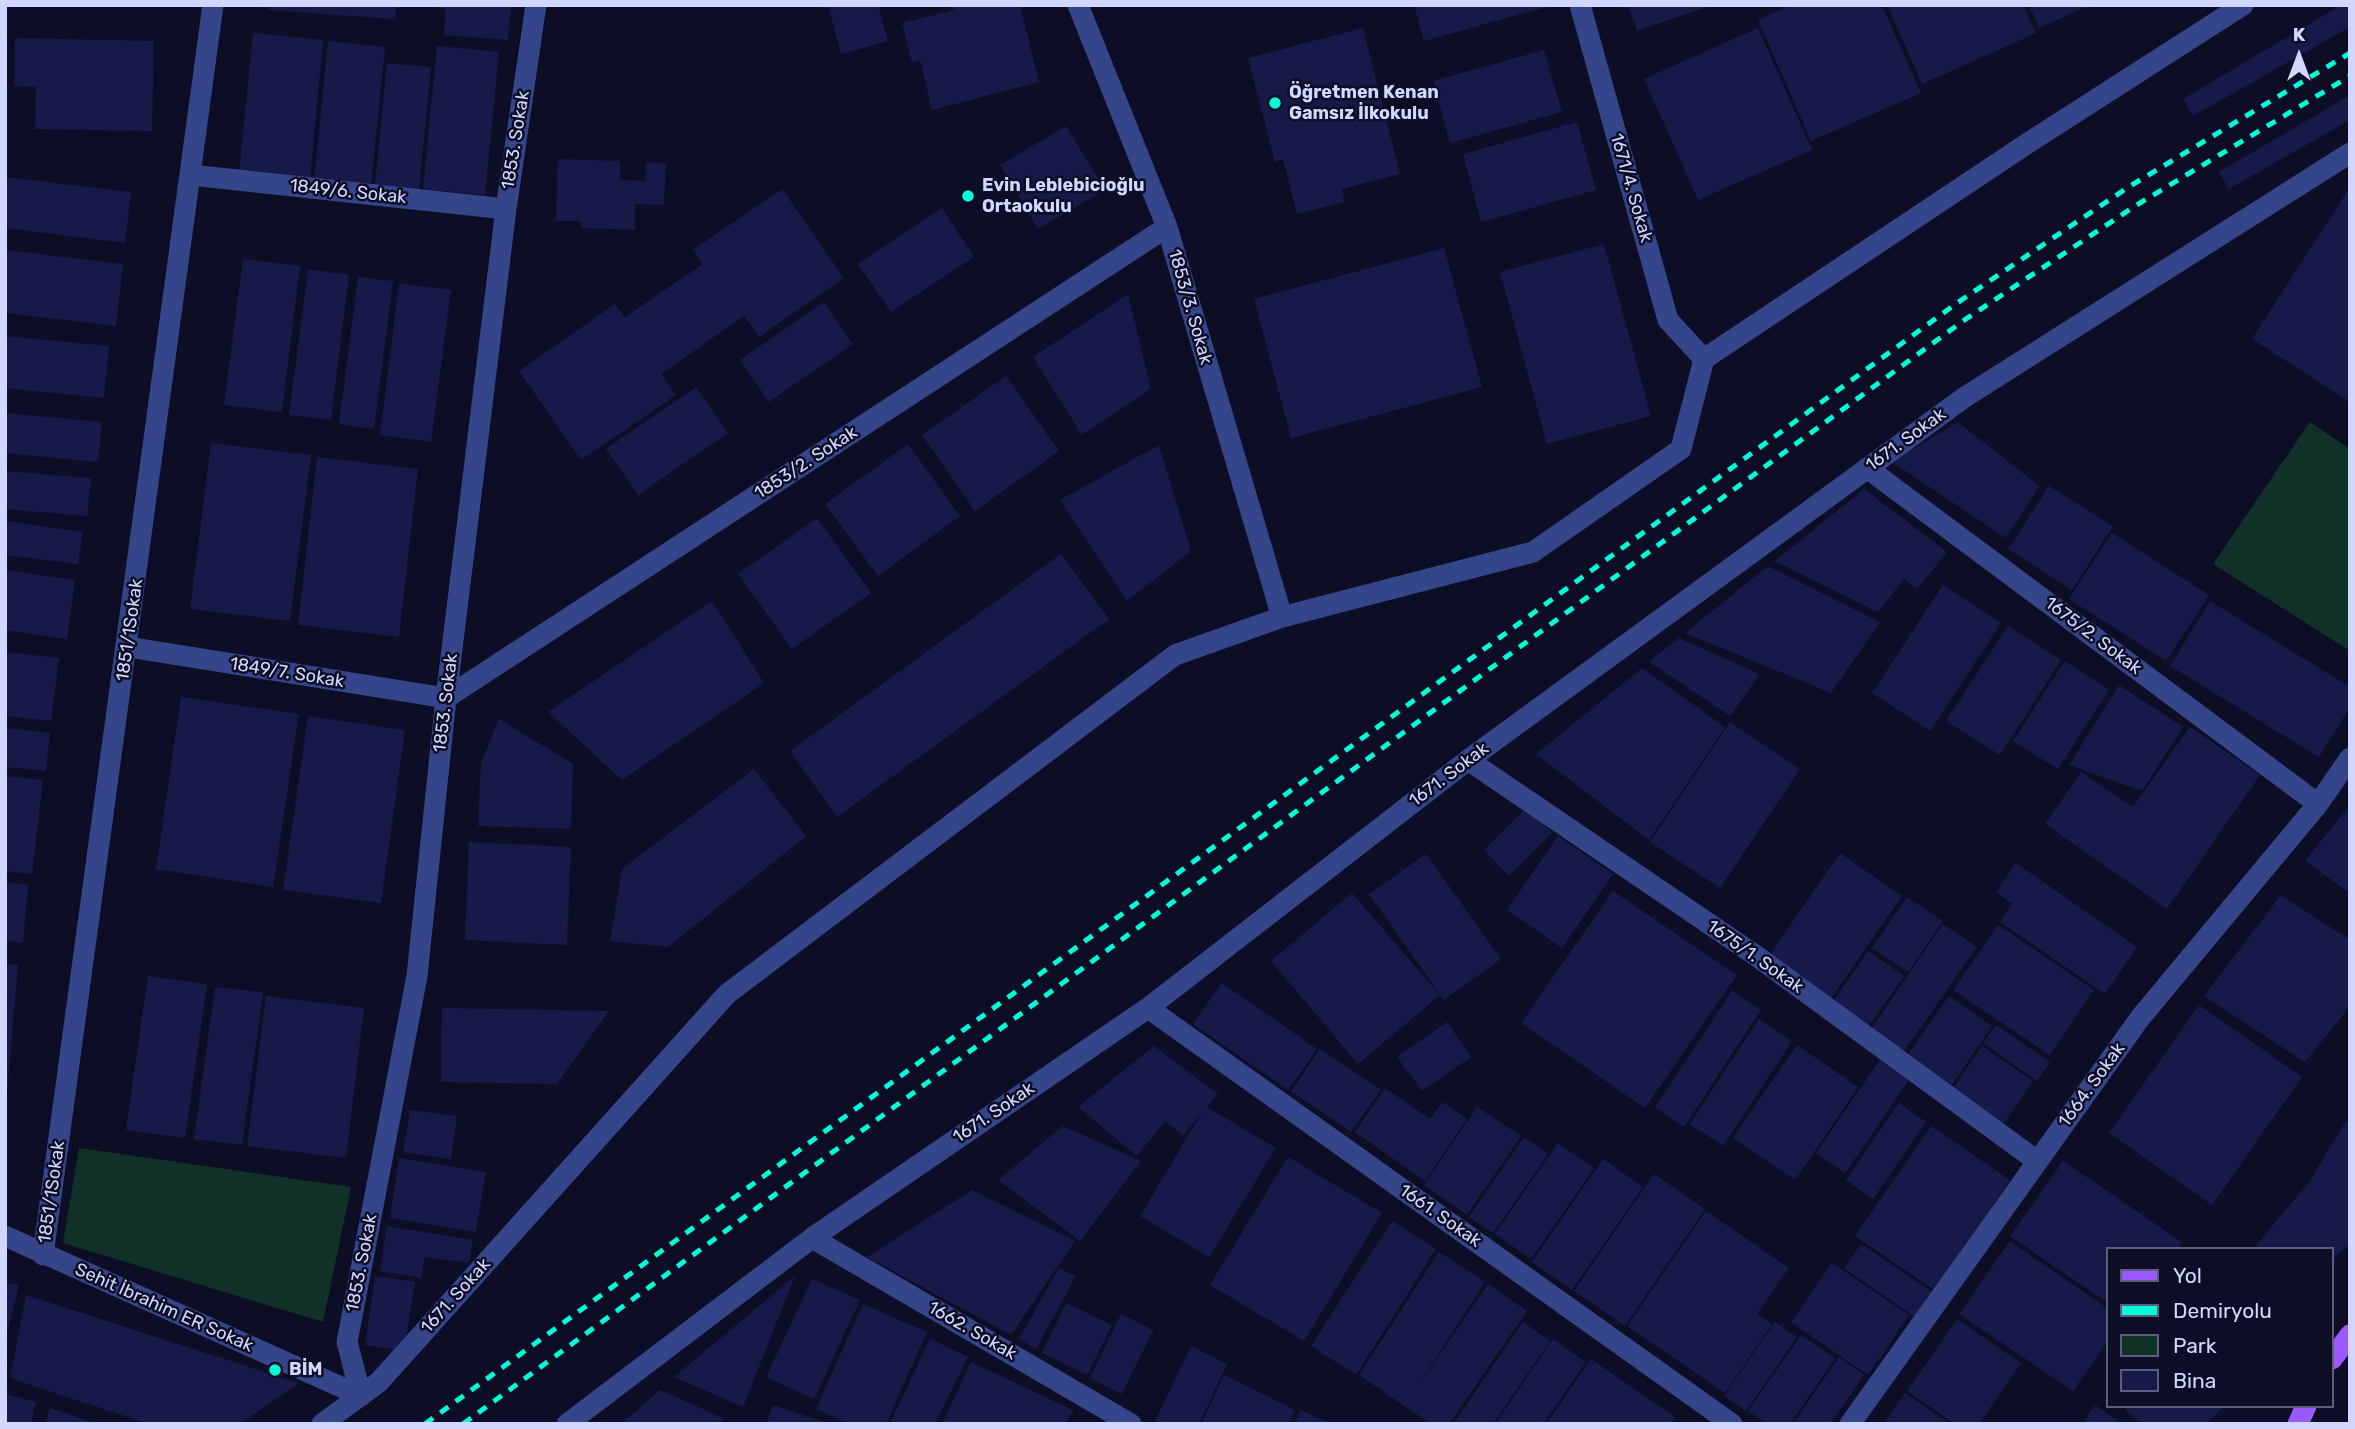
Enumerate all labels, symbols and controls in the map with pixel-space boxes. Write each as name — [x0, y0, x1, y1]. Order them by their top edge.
north arrow — [2264, 21, 2334, 91]
text: K — [2293, 23, 2305, 46]
place label: Öğretmen Kenan Gamsız İlkokulu — [1289, 82, 1439, 124]
street label: 1853. Sokak — [498, 89, 534, 191]
marker: Öğretmen Kenan Gamsız İlkokulu — [1267, 95, 1283, 111]
street label: 1671/4. Sokak — [1605, 131, 1657, 245]
street label: 1849/6. Sokak — [289, 175, 407, 209]
place label: Evin Leblebicioğlu Ortaokulu — [982, 175, 1145, 218]
marker: Evin Leblebicioğlu Ortaokulu — [960, 188, 976, 204]
street label: 1853/3. Sokak — [1163, 247, 1217, 367]
street label: 1671. Sokak — [1862, 404, 1950, 476]
street label: 1853/2. Sokak — [750, 422, 862, 504]
street label: 1851/1Sokak — [112, 577, 148, 683]
street label: 1675/2. Sokak — [2040, 593, 2146, 679]
street label: 1853. Sokak — [429, 652, 463, 754]
street label: 1849/7. Sokak — [228, 653, 346, 693]
street label: 1671. Sokak — [1405, 738, 1493, 812]
street label: 1675/1. Sokak — [1703, 916, 1807, 998]
street label: 1664. Sokak — [2054, 1039, 2130, 1131]
street label: 1671. Sokak — [949, 1078, 1039, 1148]
street label: 1851/1Sokak — [34, 1139, 70, 1245]
street label: 1661. Sokak — [1395, 1180, 1485, 1252]
street label: 1853. Sokak — [342, 1212, 382, 1314]
legend — [2106, 1247, 2334, 1408]
street label: 1671. Sokak — [417, 1254, 495, 1338]
street label: Sehit İbrahim ER Sokak — [71, 1259, 257, 1357]
text: Yol — [2173, 1263, 2202, 1288]
street label: 1662. Sokak — [924, 1297, 1020, 1365]
text: Demiryolu — [2173, 1298, 2272, 1323]
text: Park — [2173, 1333, 2217, 1358]
place label: BİM — [289, 1359, 322, 1381]
marker: BİM — [267, 1362, 283, 1378]
text: Bina — [2173, 1368, 2216, 1393]

